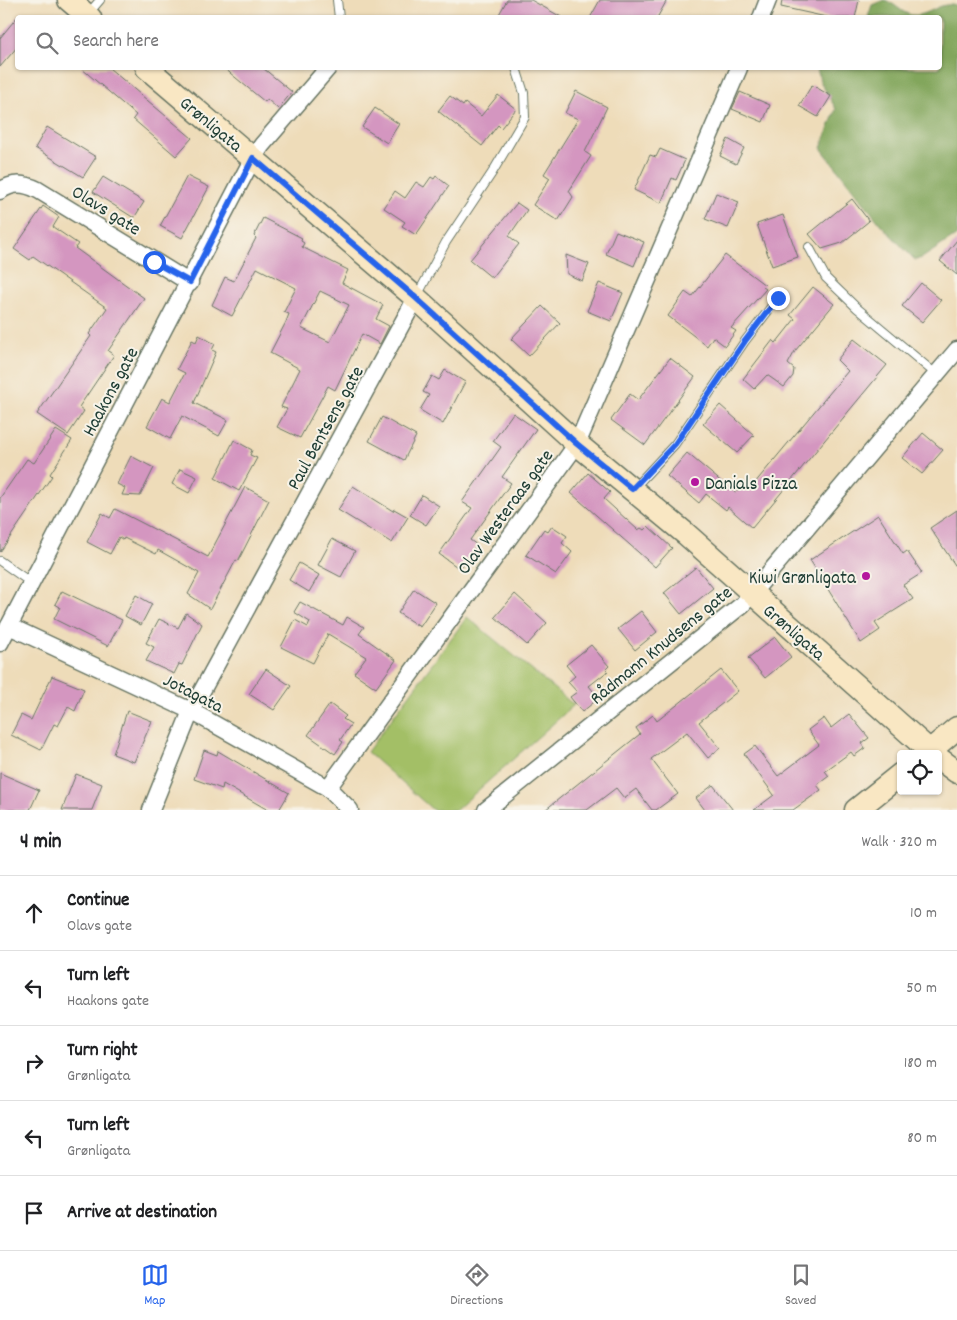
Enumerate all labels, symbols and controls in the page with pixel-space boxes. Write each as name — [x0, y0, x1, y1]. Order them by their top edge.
search box — [15, 15, 942, 70]
icon: search — [33, 29, 61, 57]
text: Search here — [73, 29, 159, 56]
street label: Grønligata — [172, 91, 248, 161]
street label: Olavs gate — [65, 180, 145, 244]
route start — [143, 251, 166, 274]
route end — [767, 287, 790, 310]
street label: Haakons gate — [77, 343, 147, 442]
street label: Paul Bentsens gate — [282, 362, 372, 496]
street label: Olav Westeraas gate — [452, 445, 562, 581]
place label: Danials Pizza — [705, 472, 798, 499]
marker: Danials Pizza — [689, 476, 701, 488]
place label: Kiwi Grønligata — [749, 566, 857, 593]
marker: Kiwi Grønligata — [860, 570, 872, 582]
street label: Rådmann Knudsens gate — [585, 581, 739, 713]
street label: Grønligata — [756, 599, 831, 669]
street label: Jotagata — [158, 668, 228, 722]
map controls — [897, 750, 942, 795]
button: locate — [897, 750, 942, 795]
text: 4 min — [20, 828, 62, 858]
text: Walk · 320 m — [861, 831, 937, 854]
text: Continue — [67, 888, 129, 915]
icon: ahead — [20, 899, 48, 927]
text: 10 m — [910, 902, 937, 925]
text: Olavs gate — [67, 915, 132, 938]
text: Turn left — [67, 963, 130, 990]
icon: left — [20, 974, 48, 1002]
text: 50 m — [906, 977, 937, 1000]
text: Haakons gate — [67, 990, 149, 1013]
text: Turn right — [67, 1038, 138, 1065]
icon: right — [20, 1049, 48, 1077]
text: 180 m — [904, 1052, 937, 1075]
text: Grønligata — [67, 1065, 130, 1088]
text: Turn left — [67, 1113, 130, 1140]
icon: left — [20, 1124, 48, 1152]
text: 80 m — [907, 1127, 937, 1150]
text: Grønligata — [67, 1140, 130, 1163]
icon: arrive — [20, 1199, 48, 1227]
text: Arrive at destination — [67, 1200, 217, 1227]
tab: Map — [141, 1261, 169, 1311]
tab: Directions — [450, 1261, 503, 1311]
tab: Saved — [785, 1261, 816, 1311]

